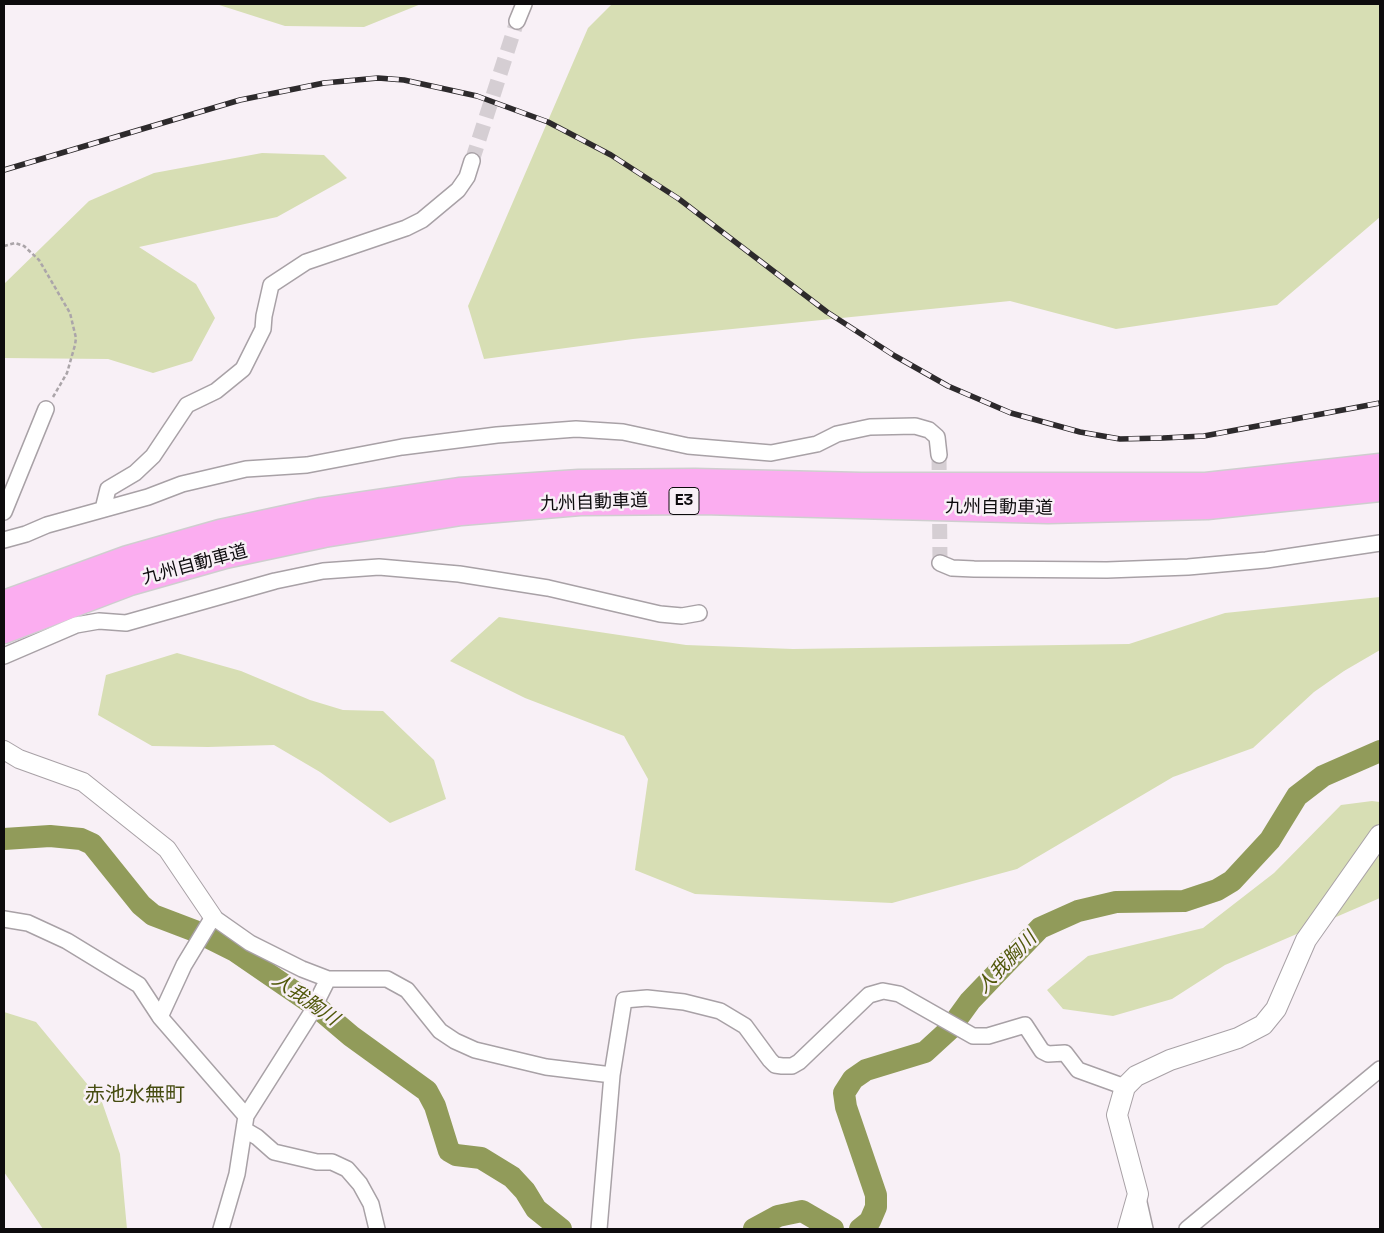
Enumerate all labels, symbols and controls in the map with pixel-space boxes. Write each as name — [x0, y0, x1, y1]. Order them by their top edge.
road number: E3 — [669, 488, 699, 514]
street label: 九州自動車道 — [540, 490, 648, 516]
street label: 九州自動車道 — [945, 496, 1053, 520]
street label: 九州自動車道 — [140, 541, 250, 589]
water label: 人我胸川 — [972, 928, 1042, 998]
water label: 人我胸川 — [267, 969, 343, 1031]
district label: 赤池水無町 — [85, 1084, 185, 1108]

